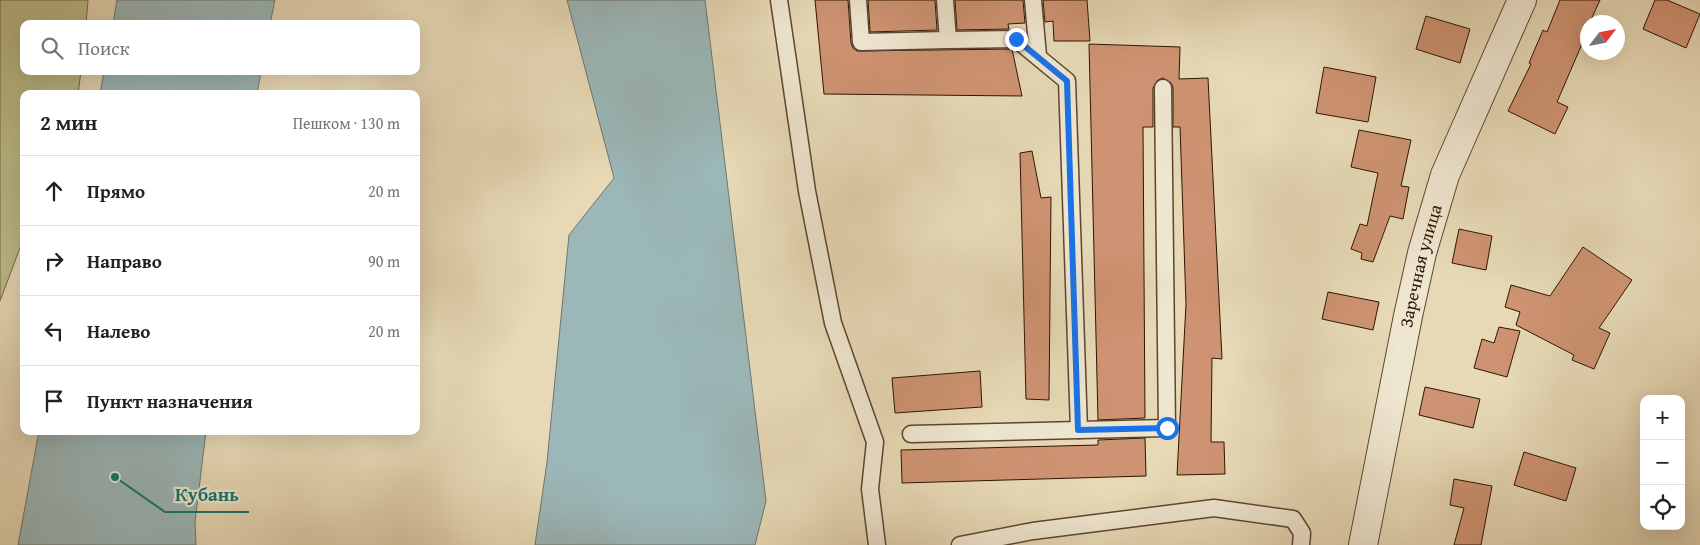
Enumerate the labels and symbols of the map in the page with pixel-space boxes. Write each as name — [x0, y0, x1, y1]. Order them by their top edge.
north arrow — [1580, 15, 1625, 60]
route end — [1005, 28, 1028, 51]
street label: Заречная улица — [1392, 200, 1449, 330]
route start — [1156, 417, 1179, 440]
callout: Кубань — [165, 478, 249, 512]
text: Кубань — [175, 480, 239, 508]

